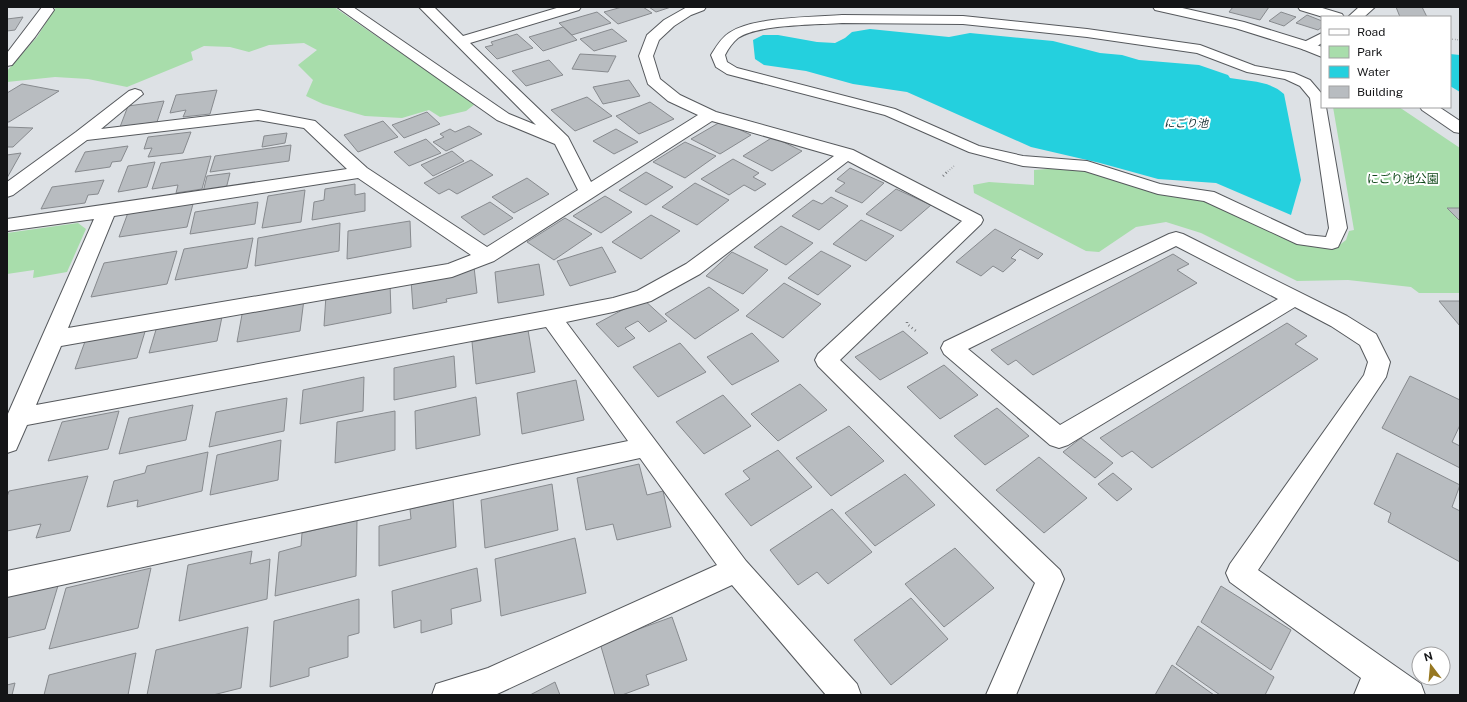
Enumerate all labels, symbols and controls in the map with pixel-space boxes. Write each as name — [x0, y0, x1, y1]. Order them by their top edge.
legend — [1321, 16, 1451, 108]
text: Road — [1357, 25, 1385, 39]
text: Park — [1357, 45, 1383, 59]
text: Water — [1357, 65, 1391, 79]
text: Building — [1357, 85, 1403, 99]
water label: にごり池 — [1164, 117, 1209, 129]
park label: にごり池公園 — [1367, 172, 1439, 186]
north arrow — [1411, 646, 1451, 686]
text: N — [1422, 649, 1434, 663]

